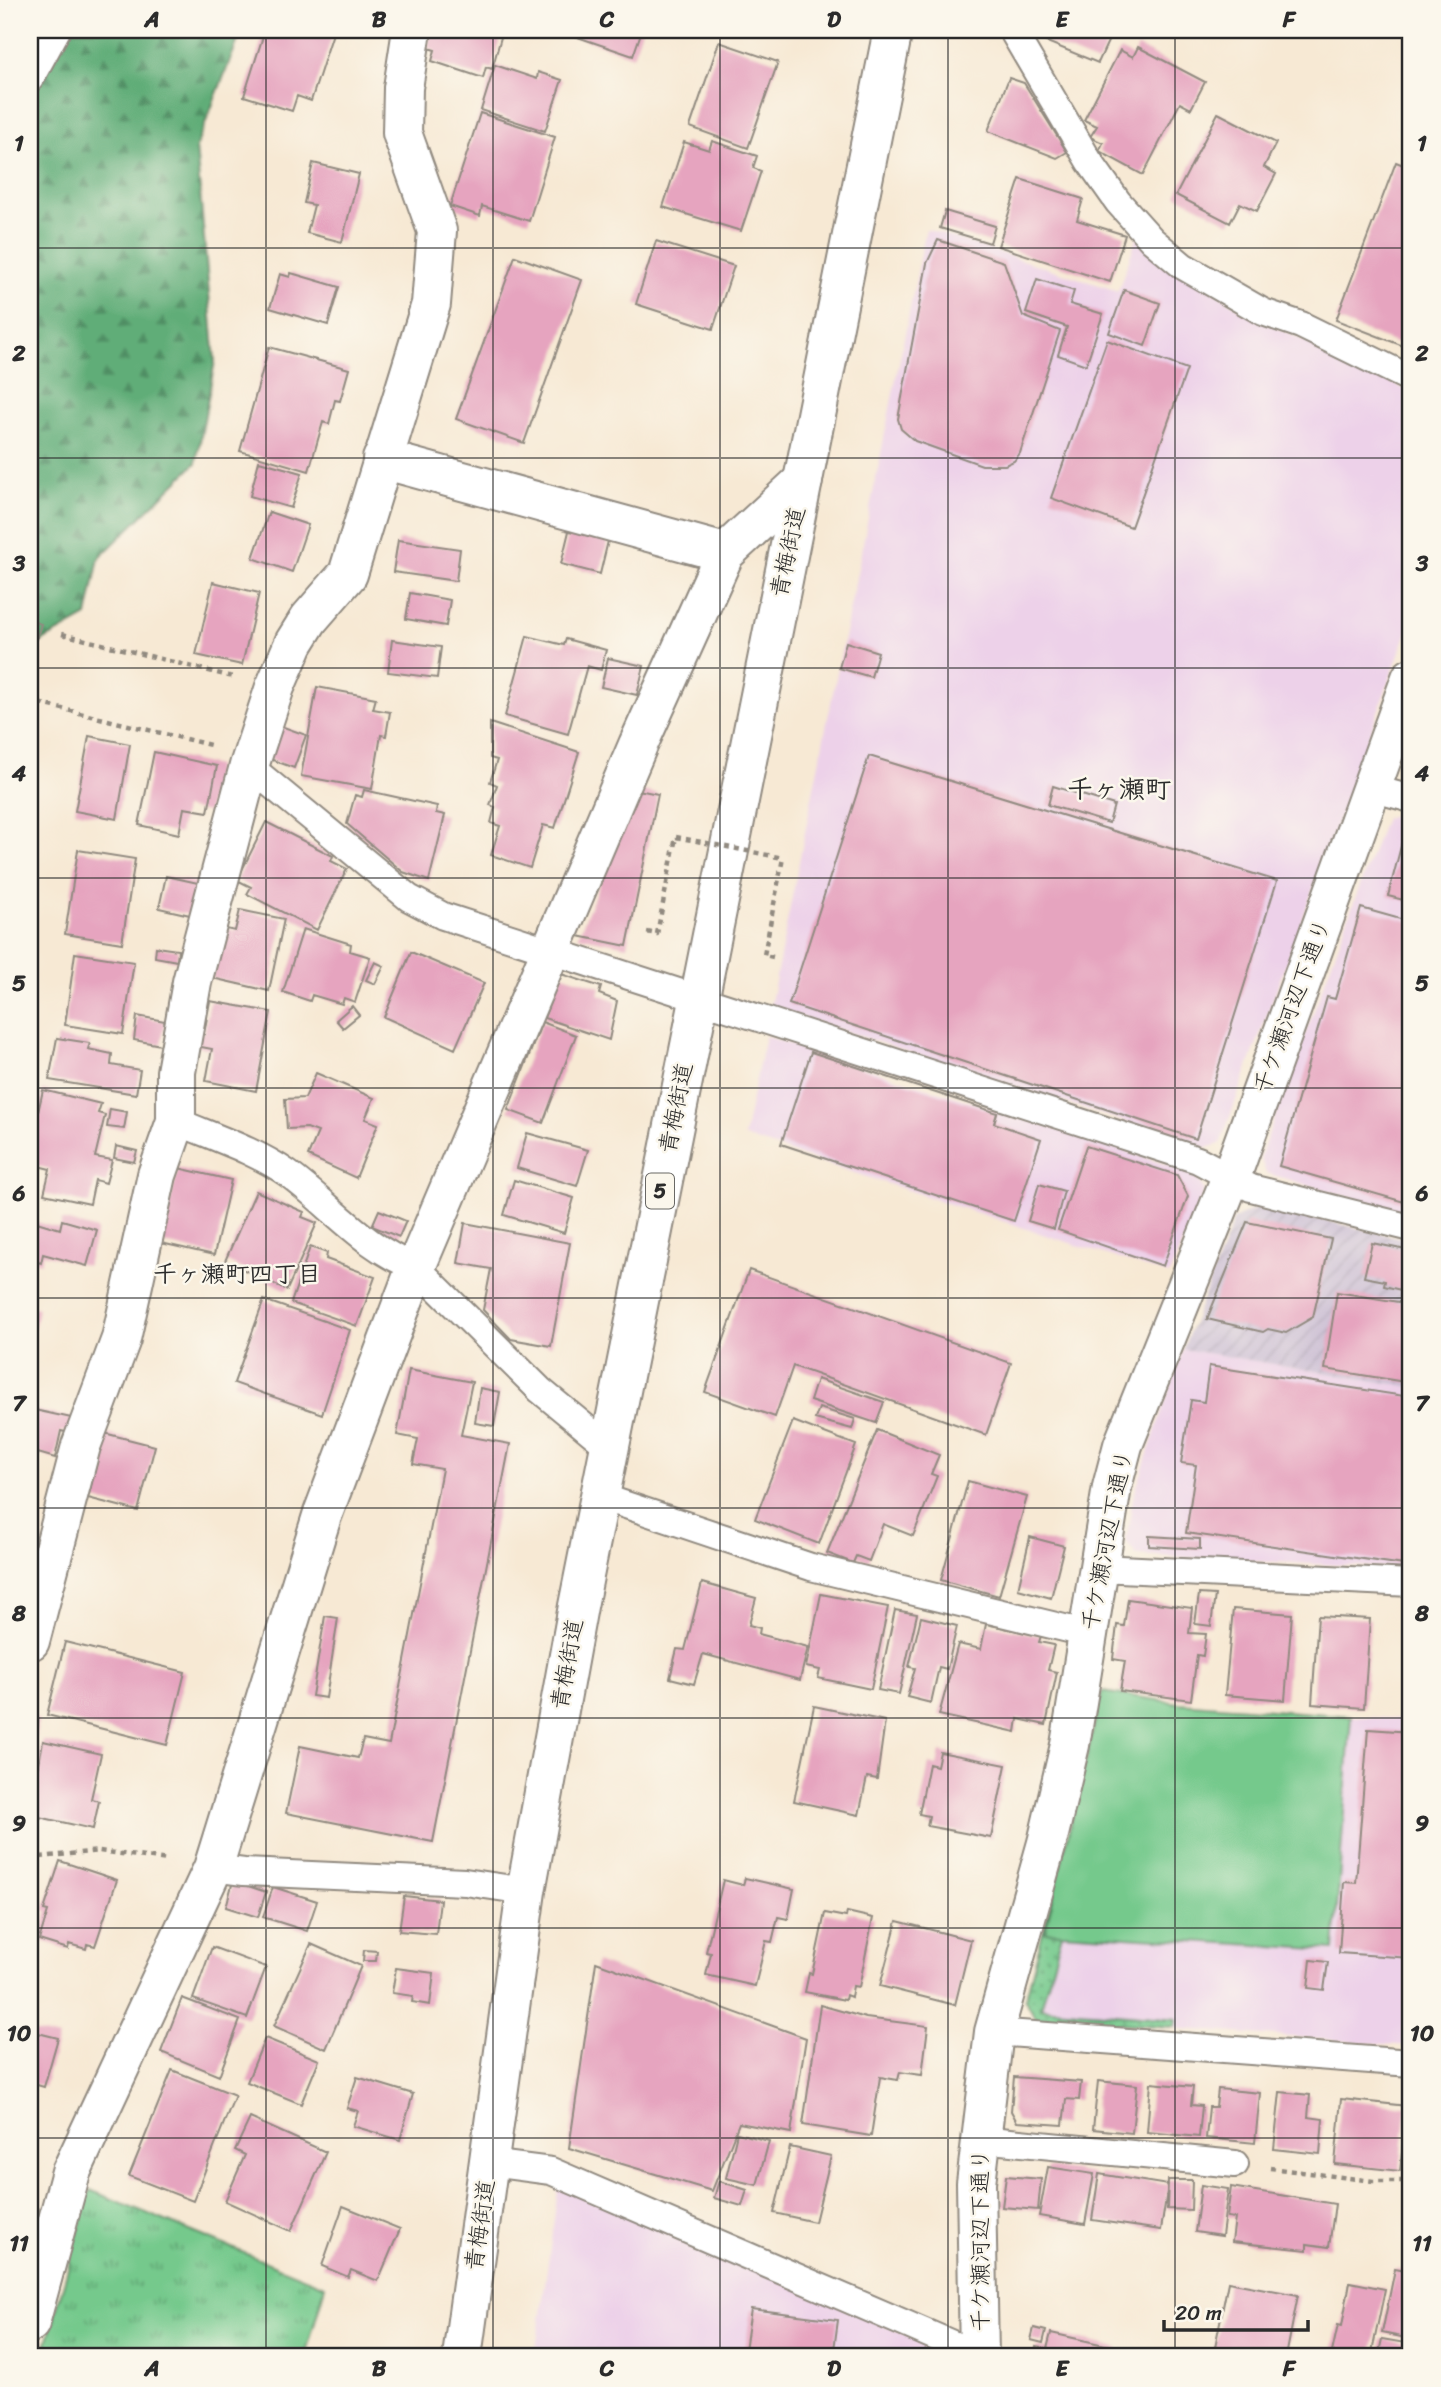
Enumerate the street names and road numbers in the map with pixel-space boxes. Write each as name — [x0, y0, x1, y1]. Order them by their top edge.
street label: 青梅街道 — [758, 503, 818, 601]
street label: 千ケ瀬河辺下通り — [1241, 913, 1343, 1099]
street label: 青梅街道 — [647, 1059, 705, 1157]
road number: 5 — [646, 1174, 674, 1208]
street label: 千ケ瀬河辺下通り — [1069, 1446, 1145, 1634]
street label: 青梅街道 — [539, 1615, 595, 1713]
street label: 千ケ瀬河辺下通り — [960, 2148, 1001, 2332]
street label: 青梅街道 — [453, 2177, 507, 2273]

